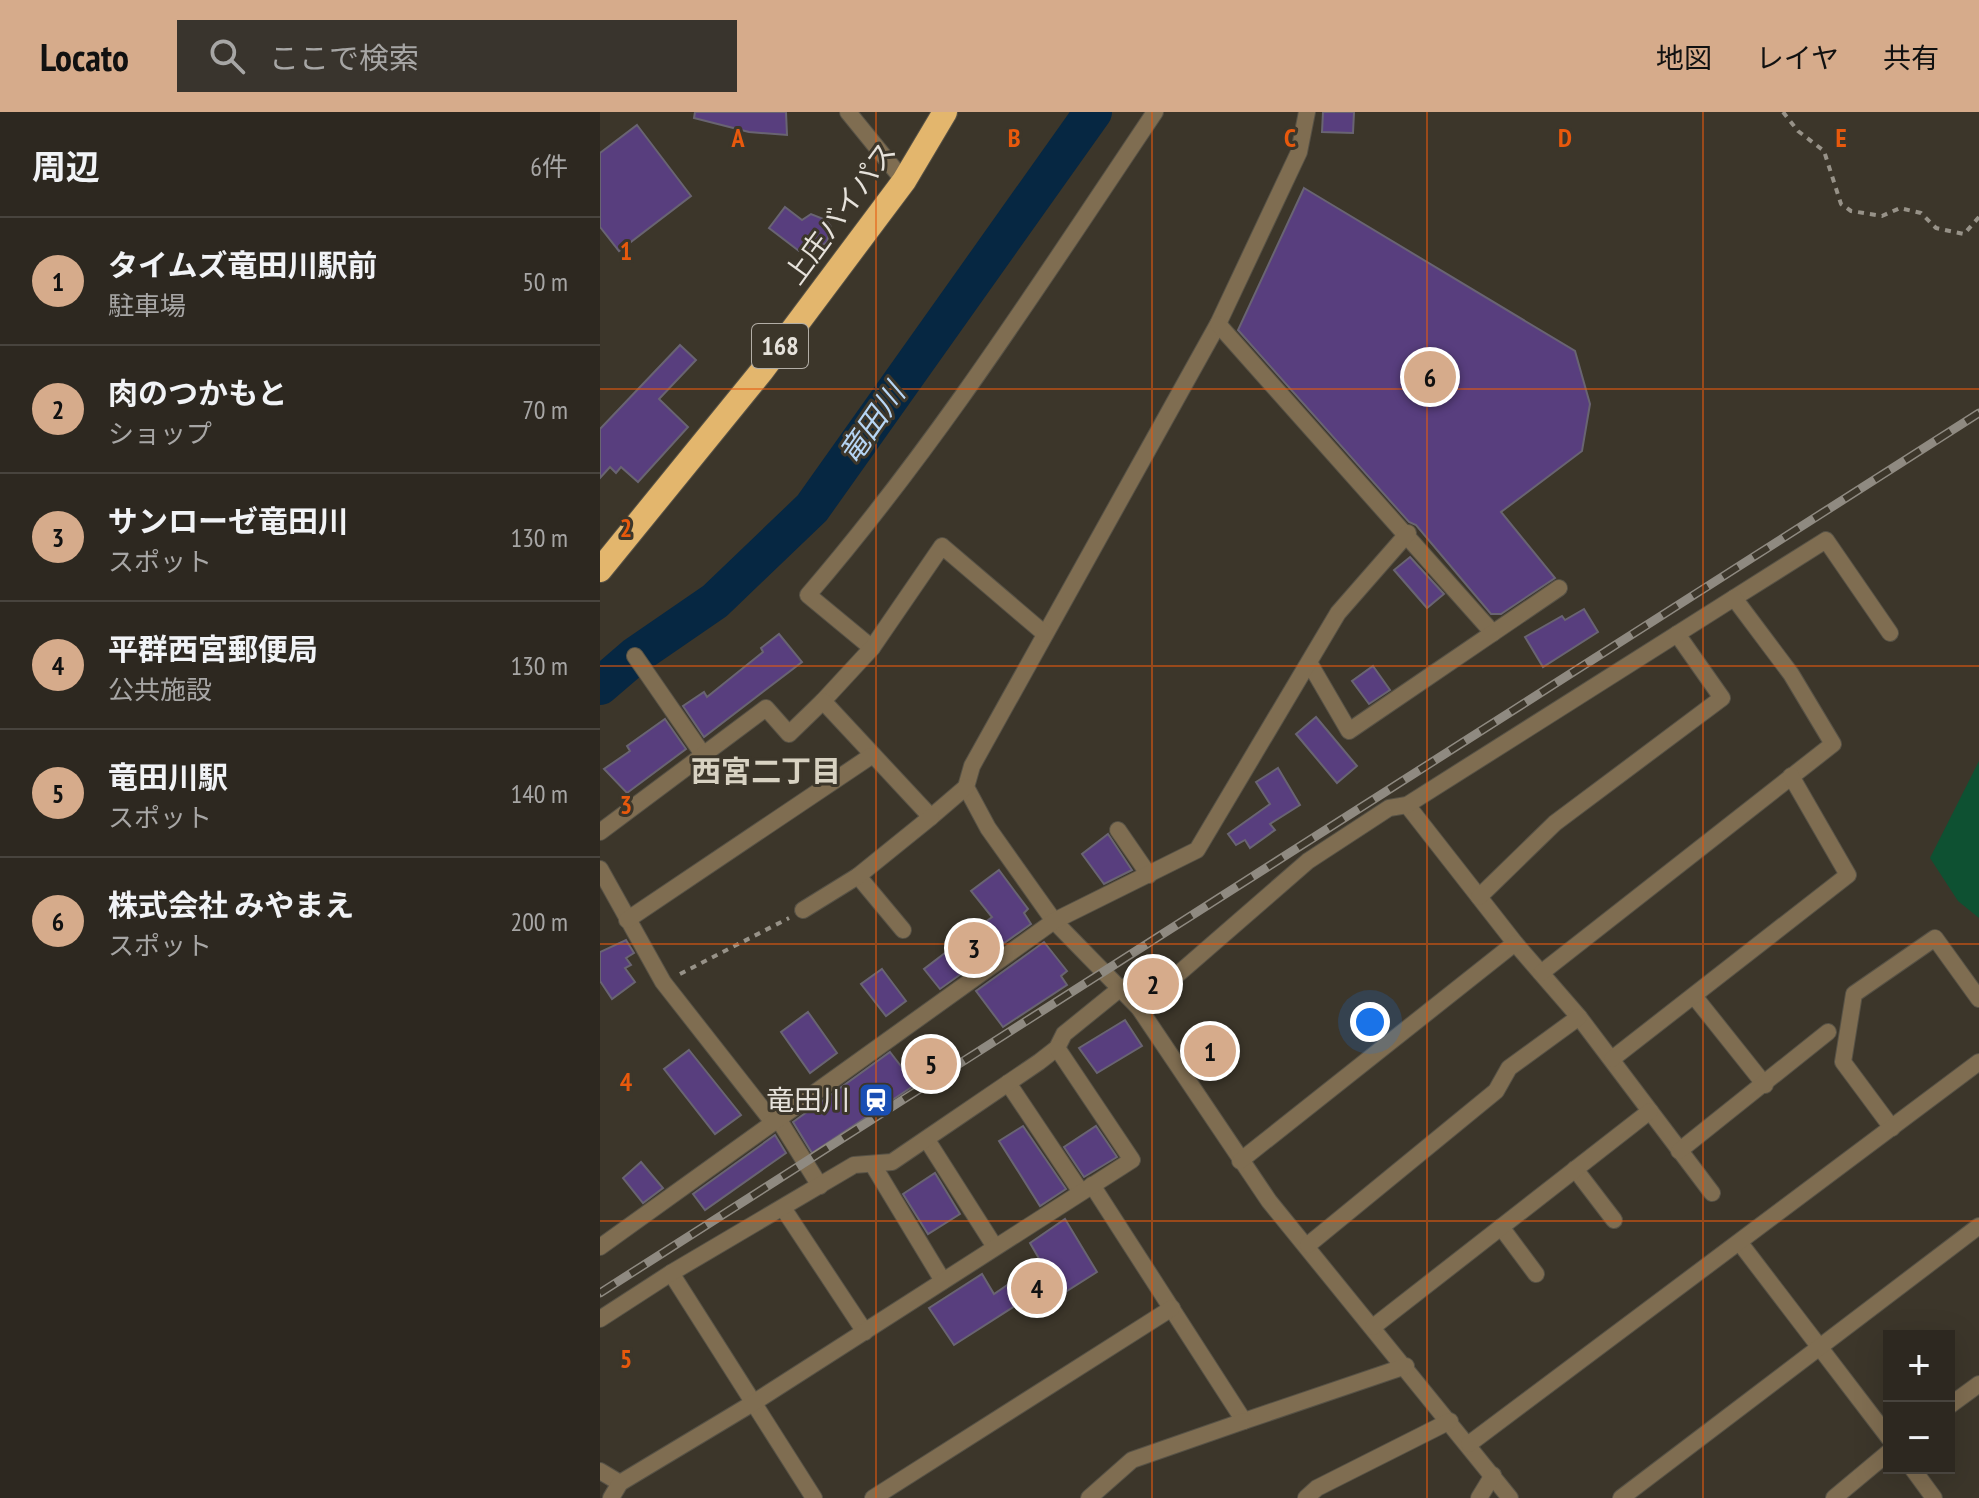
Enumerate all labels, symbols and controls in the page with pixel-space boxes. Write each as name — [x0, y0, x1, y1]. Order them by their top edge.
search box — [177, 20, 737, 92]
text: Locato — [40, 32, 129, 81]
icon: search — [205, 34, 249, 78]
text: ここで検索 — [269, 38, 419, 77]
text: 地図 — [1656, 39, 1712, 76]
text: レイヤ — [1756, 39, 1839, 76]
text: 共有 — [1883, 39, 1939, 76]
text: A — [730, 121, 745, 154]
text: B — [1008, 121, 1021, 154]
text: C — [1284, 121, 1296, 154]
text: D — [1558, 121, 1572, 154]
text: E — [1835, 121, 1847, 154]
street label: 上庄バイパス — [775, 134, 904, 291]
text: 周辺 — [32, 144, 100, 188]
text: 6件 — [530, 150, 568, 183]
text: 1 — [620, 234, 632, 267]
text: タイムズ竜田川駅前 — [108, 245, 377, 284]
text: 1 — [52, 265, 64, 298]
text: 50 m — [522, 265, 568, 298]
text: 駐車場 — [108, 289, 186, 322]
road number: 168 — [752, 324, 808, 368]
pin: 6 — [1404, 347, 1456, 407]
text: 肉のつかもと — [108, 373, 287, 412]
water label: 竜田川 — [829, 373, 914, 471]
text: 2 — [52, 393, 64, 426]
text: 70 m — [522, 393, 568, 426]
text: ショップ — [108, 417, 212, 450]
text: サンローゼ竜田川 — [108, 501, 348, 540]
text: 2 — [620, 511, 632, 544]
text: 3 — [52, 521, 64, 554]
text: 130 m — [510, 521, 568, 554]
text: スポット — [108, 545, 212, 578]
text: 平群西宮郵便局 — [108, 629, 318, 668]
text: 4 — [52, 649, 64, 682]
text: 130 m — [510, 649, 568, 682]
text: 公共施設 — [108, 673, 212, 706]
district label: 西宮二丁目 — [691, 751, 841, 790]
text: 竜田川駅 — [108, 757, 228, 796]
text: 5 — [52, 777, 64, 810]
text: 140 m — [510, 777, 568, 810]
text: 3 — [620, 788, 632, 821]
text: スポット — [108, 801, 212, 834]
text: 株式会社 みやまえ — [108, 885, 354, 924]
text: 6 — [52, 905, 64, 938]
text: 200 m — [510, 905, 568, 938]
pin: 3 — [948, 918, 1000, 978]
text: スポット — [108, 929, 212, 962]
pin: 2 — [1127, 954, 1179, 1014]
your location — [1350, 1002, 1390, 1042]
pin: 1 — [1184, 1021, 1236, 1081]
pin: 5 — [905, 1034, 957, 1094]
text: 4 — [620, 1065, 633, 1098]
place label: 竜田川 — [766, 1081, 850, 1118]
station icon: 竜田川 — [857, 1081, 895, 1119]
pin: 4 — [1011, 1258, 1063, 1318]
map controls — [1883, 1330, 1955, 1474]
button: + — [1883, 1330, 1955, 1402]
text: 5 — [620, 1342, 632, 1375]
button: − — [1883, 1402, 1955, 1474]

